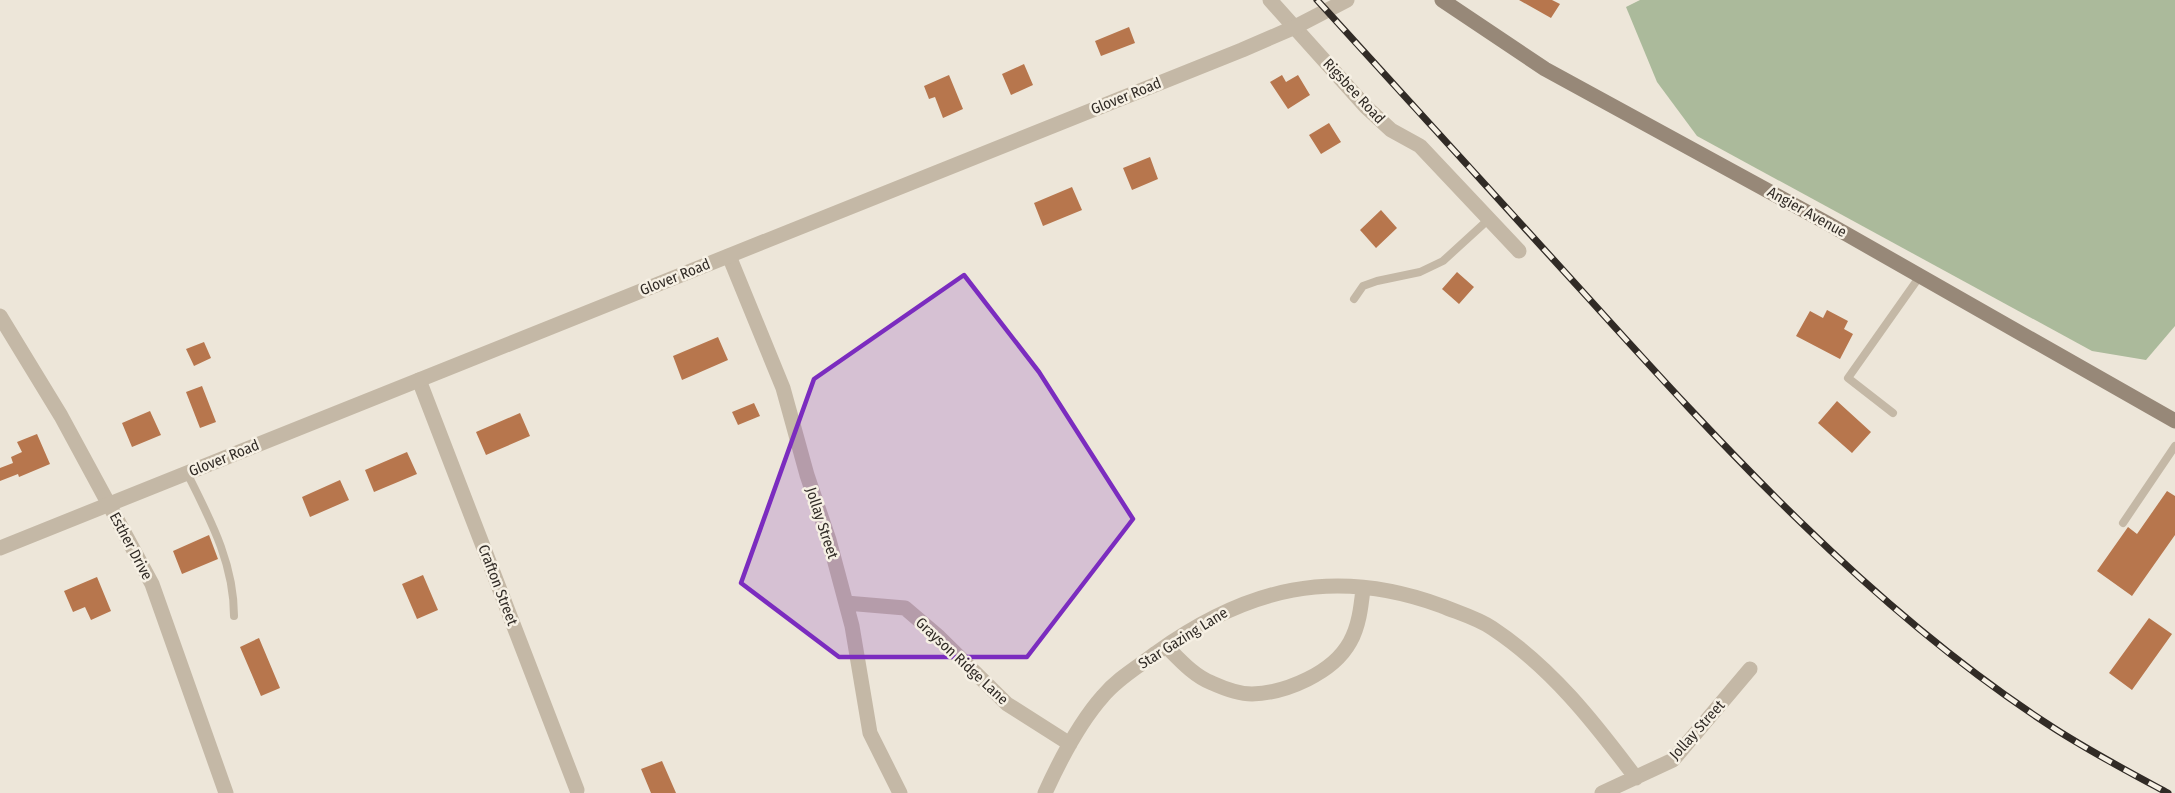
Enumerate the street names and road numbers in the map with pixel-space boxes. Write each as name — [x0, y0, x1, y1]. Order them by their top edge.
street label: Rigsbee Road — [1319, 55, 1389, 127]
street label: Glover Road — [1088, 74, 1164, 118]
street label: Angier Avenue — [1764, 183, 1850, 241]
street label: Glover Road — [637, 255, 713, 299]
street label: Glover Road — [186, 436, 262, 480]
street label: Jollay Street — [802, 485, 842, 561]
street label: Esther Drive — [106, 509, 156, 583]
street label: Crafton Street — [474, 542, 522, 628]
street label: Star Gazing Lane — [1135, 603, 1231, 673]
street label: Grayson Ridge Lane — [912, 614, 1012, 708]
street label: Jollay Street — [1666, 696, 1729, 764]

